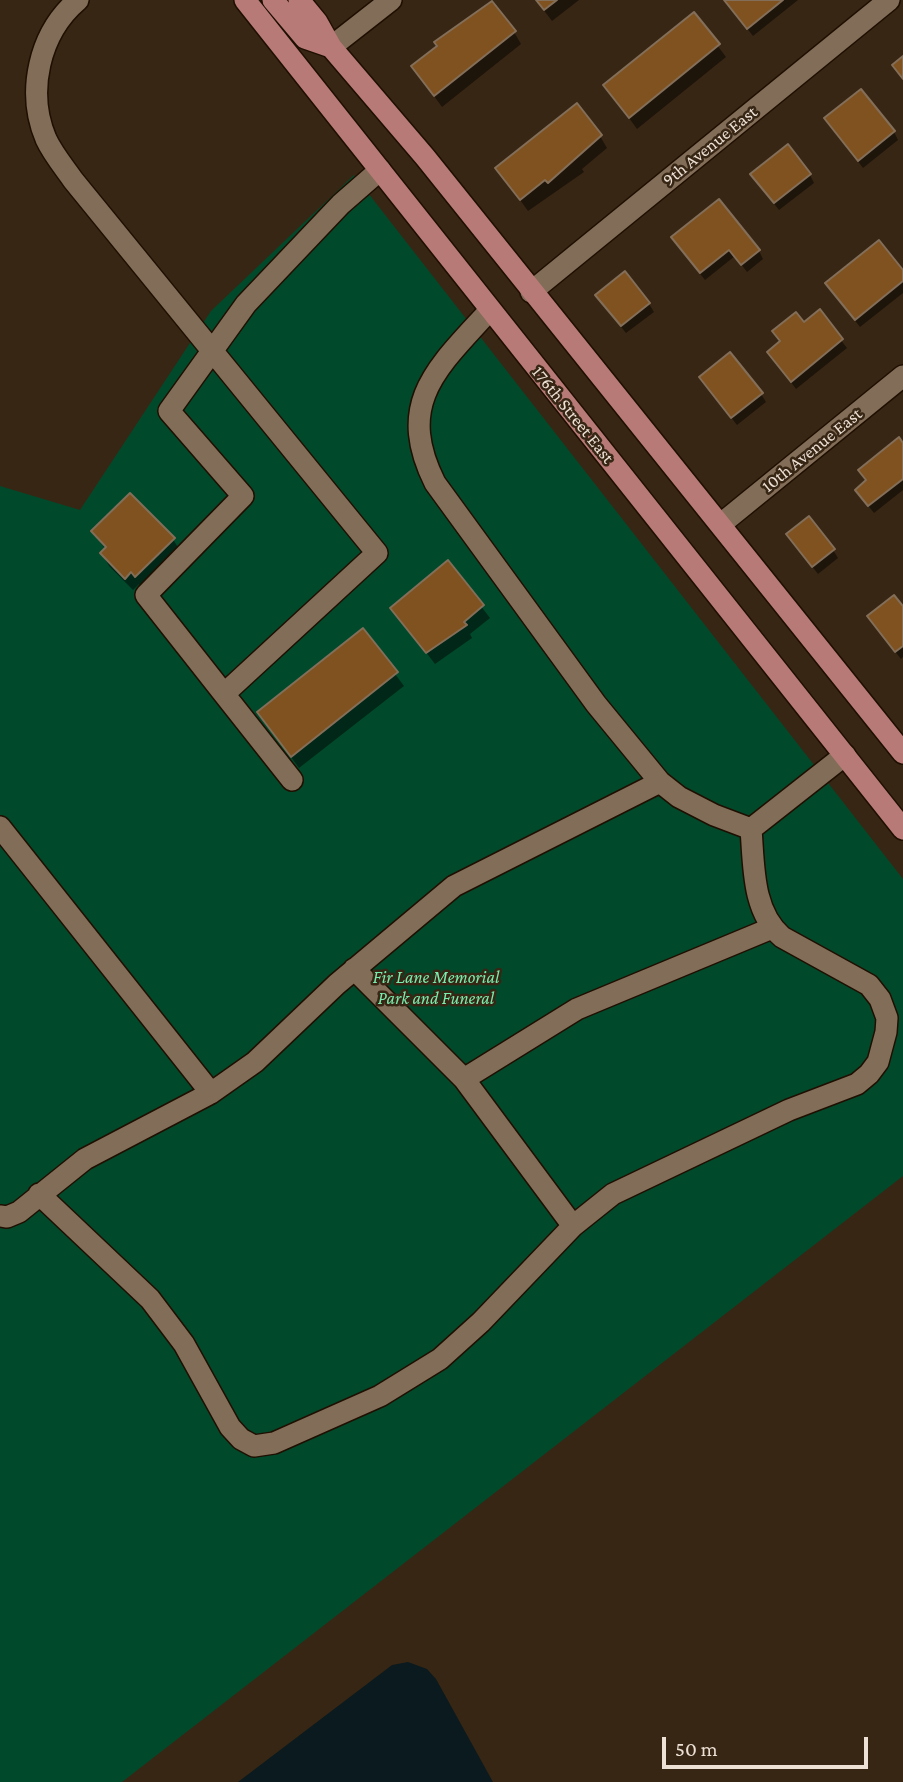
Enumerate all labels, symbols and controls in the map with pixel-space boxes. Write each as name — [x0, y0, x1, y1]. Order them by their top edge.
street label: 9th Avenue East — [658, 101, 762, 191]
street label: 176th Street East — [527, 362, 619, 468]
street label: 10th Avenue East — [758, 403, 866, 497]
park label: Fir Lane Memorial Park and Funeral — [373, 966, 499, 1009]
scale bar — [665, 1722, 872, 1766]
text: 50 m — [675, 1737, 718, 1761]

